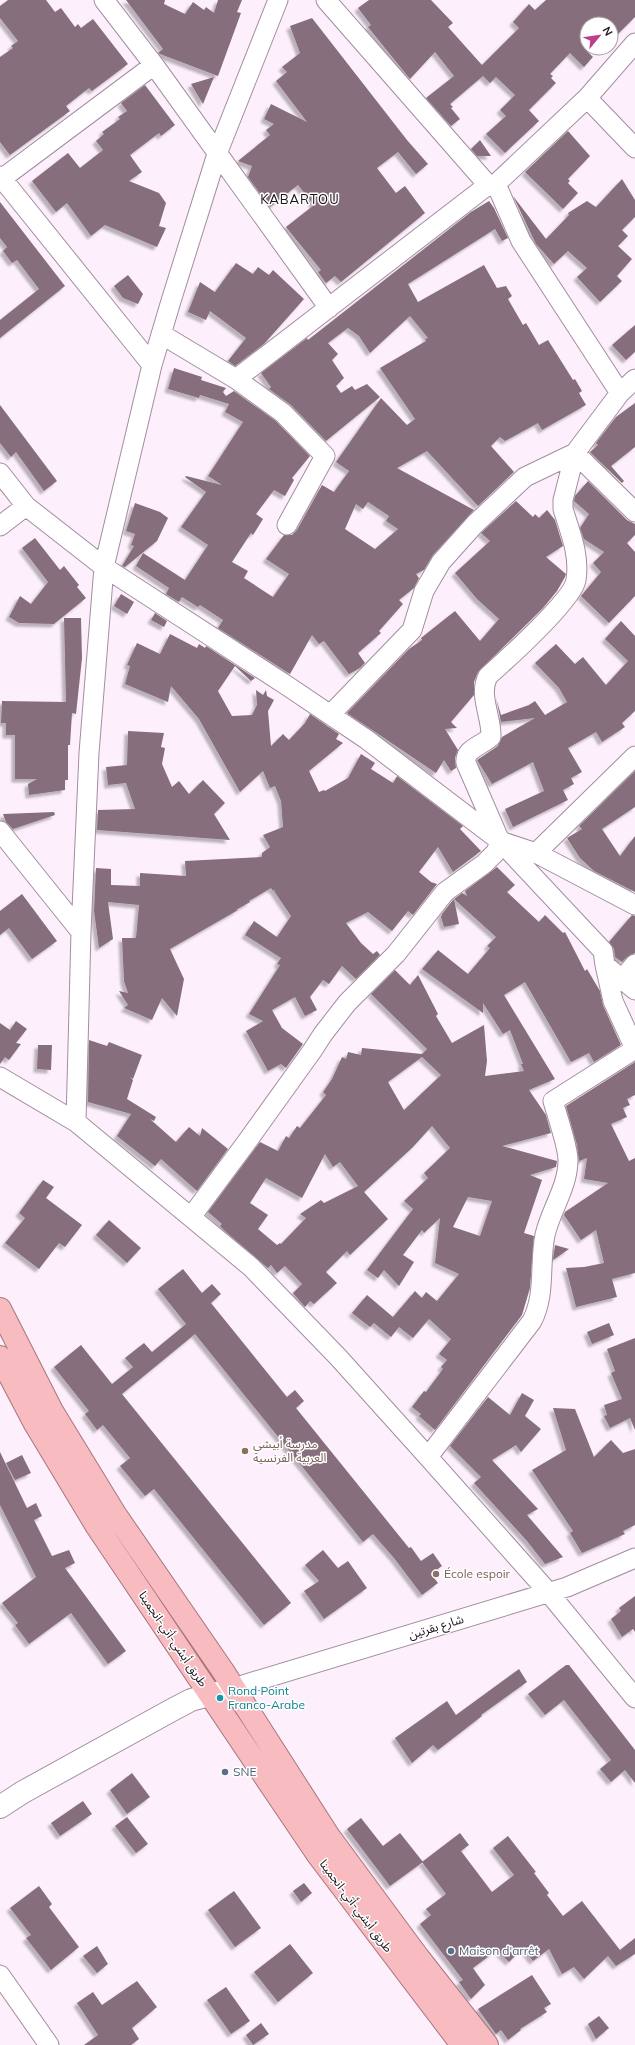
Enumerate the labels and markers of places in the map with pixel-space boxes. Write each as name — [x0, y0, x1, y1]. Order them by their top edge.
place label: مدرسة أبيشي العربية الفرنسية — [253, 1436, 326, 1465]
marker: مدرسة أبيشي العربية الفرنسية — [240, 1446, 250, 1456]
place label: École espoir — [444, 1566, 511, 1581]
marker: École espoir — [431, 1569, 441, 1579]
place label: Rond Point Franco-Arabe — [228, 1683, 305, 1712]
marker: Rond Point Franco-Arabe — [215, 1693, 225, 1703]
place label: SNE — [233, 1764, 257, 1779]
marker: SNE — [220, 1767, 230, 1777]
place label: Maison d'arrêt — [459, 1943, 539, 1958]
marker: Maison d'arrêt — [446, 1946, 456, 1956]

